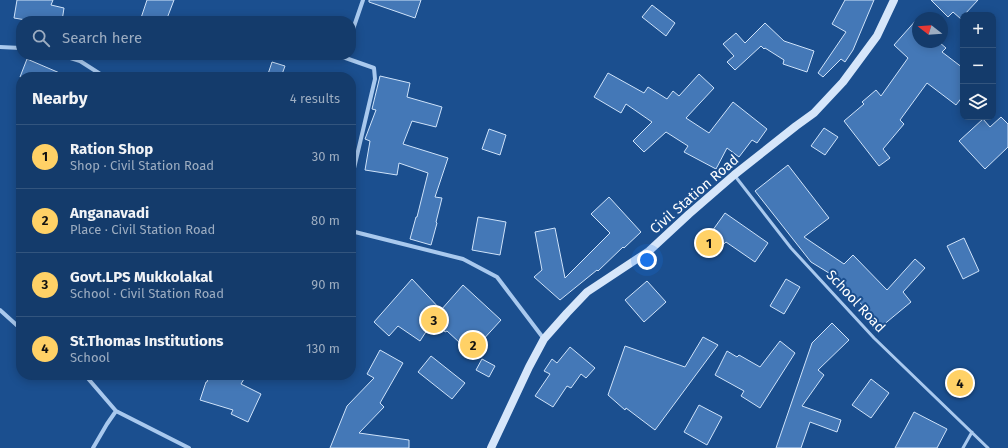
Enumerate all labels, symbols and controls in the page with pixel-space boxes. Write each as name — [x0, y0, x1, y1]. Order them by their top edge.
north arrow — [912, 12, 948, 48]
map controls — [960, 12, 996, 120]
button: + — [960, 12, 996, 48]
search box — [16, 16, 356, 60]
icon: search — [30, 27, 52, 49]
text: Search here — [62, 29, 142, 47]
button: − — [960, 48, 996, 84]
button: layers — [960, 84, 996, 120]
text: Nearby — [32, 88, 87, 109]
text: 4 results — [290, 91, 340, 106]
text: Ration Shop — [70, 140, 153, 158]
text: 1 — [42, 149, 48, 164]
text: 30 m — [312, 149, 340, 164]
street label: Civil Station Road — [646, 151, 742, 238]
text: Shop · Civil Station Road — [70, 158, 214, 173]
text: Anganavadi — [70, 204, 149, 222]
text: 2 — [42, 213, 48, 228]
text: 80 m — [311, 213, 340, 228]
text: Place · Civil Station Road — [70, 222, 215, 237]
pin: 1 — [696, 228, 722, 258]
your location — [637, 250, 657, 270]
street label: School Road — [822, 267, 889, 336]
text: Govt.LPS Mukkolakal — [70, 268, 213, 286]
text: 3 — [42, 277, 48, 292]
text: 90 m — [311, 277, 340, 292]
text: School · Civil Station Road — [70, 286, 224, 301]
pin: 3 — [421, 305, 447, 335]
pin: 2 — [460, 330, 486, 360]
text: St.Thomas Institutions — [70, 332, 224, 350]
text: 4 — [41, 341, 49, 356]
text: 130 m — [306, 341, 340, 356]
text: School — [70, 350, 110, 365]
pin: 4 — [947, 368, 973, 398]

